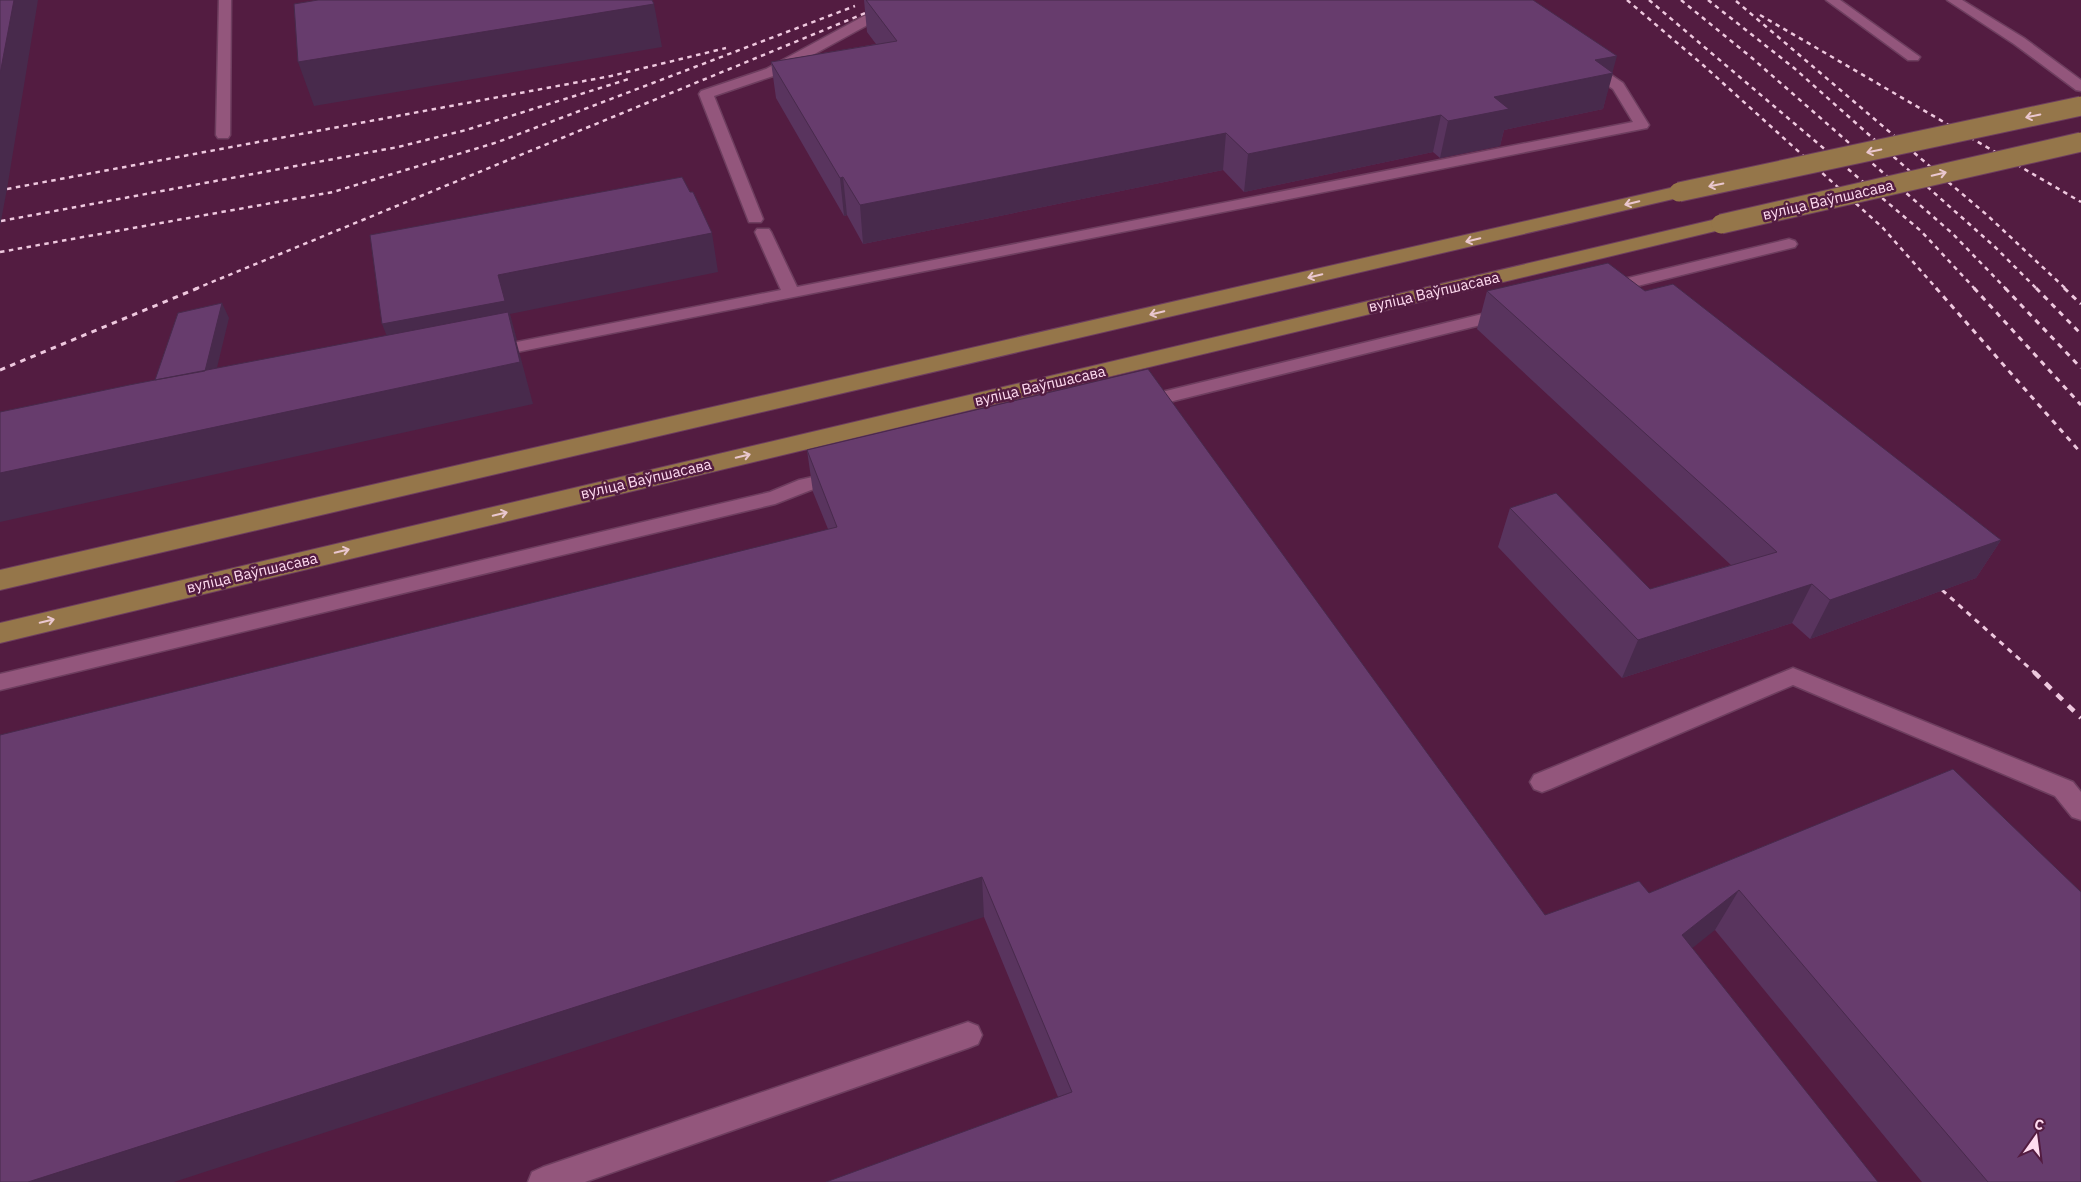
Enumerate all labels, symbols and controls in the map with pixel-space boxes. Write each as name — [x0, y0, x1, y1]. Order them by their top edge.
one-way arrow — [2026, 112, 2042, 122]
one-way arrow — [1867, 146, 1883, 156]
one-way arrow — [1931, 169, 1947, 178]
street label: вуліца Ваўпшасава — [1761, 175, 1895, 224]
one-way arrow — [1708, 180, 1724, 190]
one-way arrow — [1624, 199, 1640, 208]
one-way arrow — [1466, 236, 1482, 245]
street label: вуліца Ваўпшасава — [1367, 267, 1501, 316]
one-way arrow — [1308, 272, 1324, 281]
one-way arrow — [1149, 309, 1165, 318]
street label: вуліца Ваўпшасава — [973, 361, 1107, 410]
one-way arrow — [735, 451, 751, 460]
street label: вуліца Ваўпшасава — [579, 454, 713, 503]
one-way arrow — [491, 509, 507, 518]
one-way arrow — [333, 546, 349, 555]
street label: вуліца Ваўпшасава — [185, 548, 319, 597]
one-way arrow — [39, 616, 55, 625]
north arrow — [2011, 1112, 2061, 1162]
text: С — [2033, 1115, 2046, 1134]

